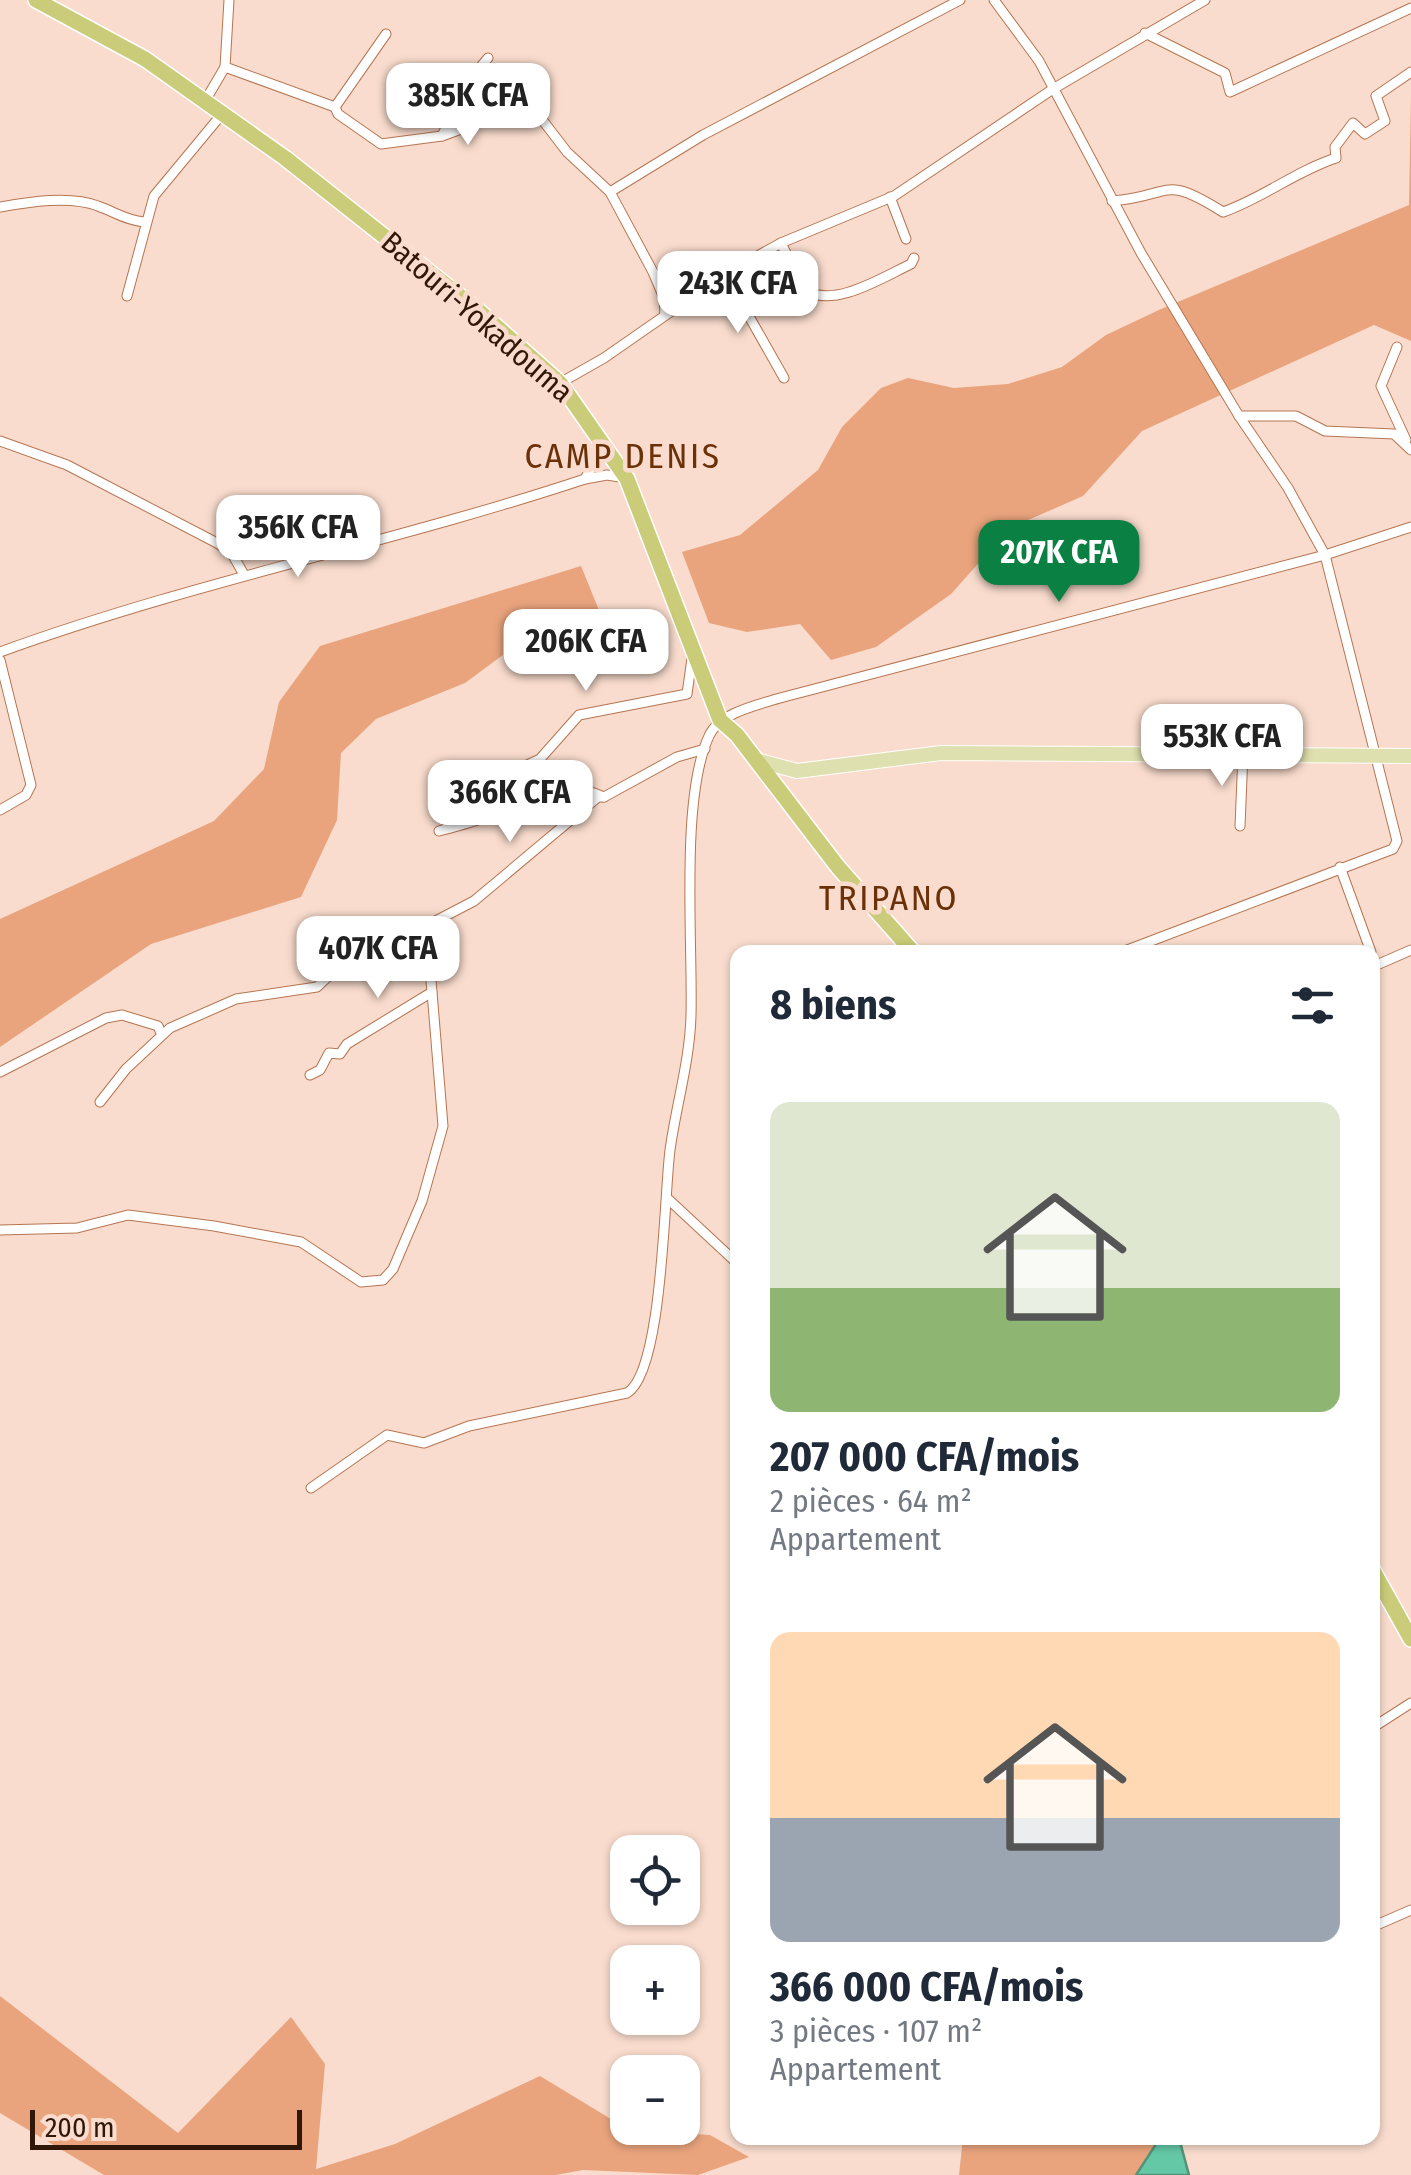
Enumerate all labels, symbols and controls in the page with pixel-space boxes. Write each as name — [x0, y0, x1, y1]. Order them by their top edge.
pin: 385K CFA — [365, 63, 571, 148]
text: 385K CFA — [408, 76, 528, 114]
street label: Batouri-Yokadouma — [374, 224, 580, 410]
pin: 243K CFA — [635, 251, 841, 336]
text: 243K CFA — [679, 264, 797, 302]
district label: CAMP DENIS — [524, 435, 722, 477]
pin: 356K CFA — [195, 495, 401, 580]
text: 356K CFA — [238, 508, 358, 546]
pin: 207K CFA — [956, 520, 1162, 605]
text: 207K CFA — [1000, 533, 1118, 571]
pin: 206K CFA — [483, 609, 689, 694]
text: 206K CFA — [526, 622, 646, 660]
pin: 553K CFA — [1119, 704, 1325, 789]
text: 553K CFA — [1163, 717, 1281, 755]
pin: 366K CFA — [407, 760, 613, 845]
text: 366K CFA — [450, 773, 570, 811]
district label: TRIPANO — [819, 877, 959, 919]
pin: 407K CFA — [275, 916, 481, 1001]
text: 407K CFA — [319, 929, 437, 967]
icon: filters — [1285, 978, 1340, 1033]
text: 8 biens — [770, 980, 896, 1030]
icon: home — [965, 1167, 1145, 1347]
text: 207 000 CFA/mois — [770, 1432, 1079, 1482]
text: 2 pièces · 64 m² — [770, 1482, 972, 1520]
text: Appartement — [770, 1520, 941, 1558]
icon: home — [965, 1697, 1145, 1877]
map controls — [610, 1835, 700, 2145]
button: locate — [610, 1835, 700, 1925]
button: + — [610, 1945, 700, 2035]
text: 366 000 CFA/mois — [770, 1962, 1083, 2012]
text: 3 pièces · 107 m² — [770, 2012, 982, 2050]
text: Appartement — [770, 2050, 941, 2088]
button: − — [610, 2055, 700, 2145]
scale bar — [30, 2105, 302, 2150]
text: 200 m — [45, 2111, 115, 2144]

